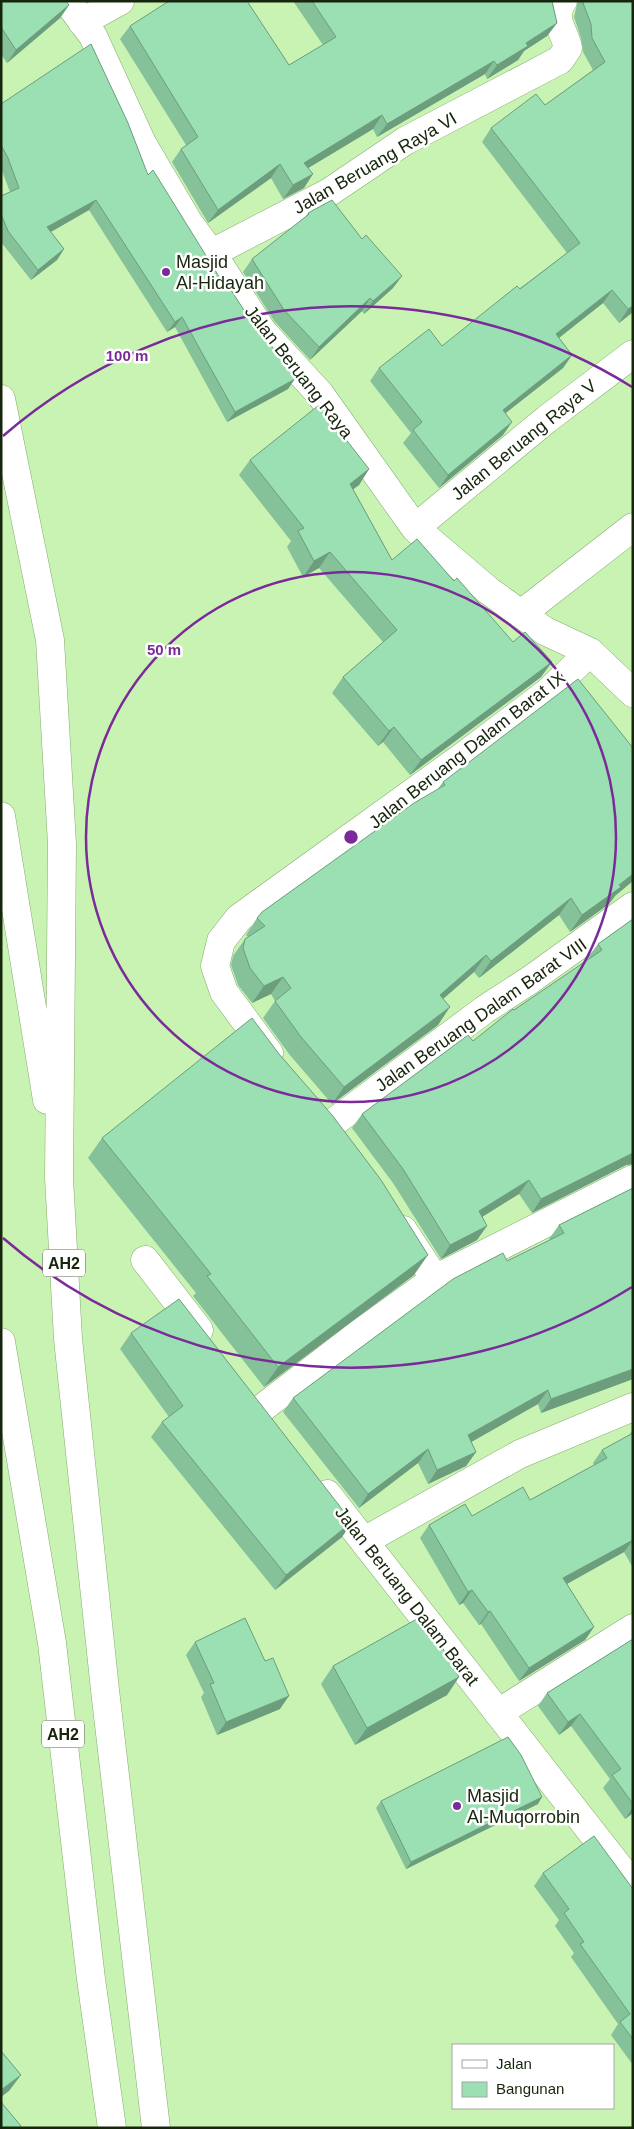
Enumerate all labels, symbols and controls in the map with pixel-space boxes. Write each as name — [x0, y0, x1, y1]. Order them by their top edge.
street label: Jalan Beruang Raya VI — [290, 108, 460, 218]
place label: Masjid Al-Hidayah — [176, 252, 264, 293]
marker: Masjid Al-Hidayah — [160, 266, 172, 278]
street label: Jalan Beruang Raya — [241, 302, 358, 443]
text: 100 m — [106, 347, 148, 364]
street label: Jalan Beruang Raya V — [448, 376, 600, 504]
text: 50 m — [147, 641, 181, 658]
street label: Jalan Beruang Dalam Barat IX — [365, 667, 569, 833]
centre of rings — [342, 828, 360, 846]
street label: Jalan Beruang Dalam Barat VIII — [372, 934, 590, 1096]
road number: AH2 — [43, 1250, 85, 1276]
street label: Jalan Beruang Dalam Barat — [331, 1503, 483, 1689]
road number: AH2 — [42, 1720, 84, 1748]
place label: Masjid Al-Muqorrobin — [467, 1786, 580, 1827]
marker: Masjid Al-Muqorrobin — [451, 1800, 463, 1812]
legend — [452, 2044, 614, 2109]
text: Jalan — [496, 2055, 532, 2072]
text: Bangunan — [496, 2080, 564, 2097]

